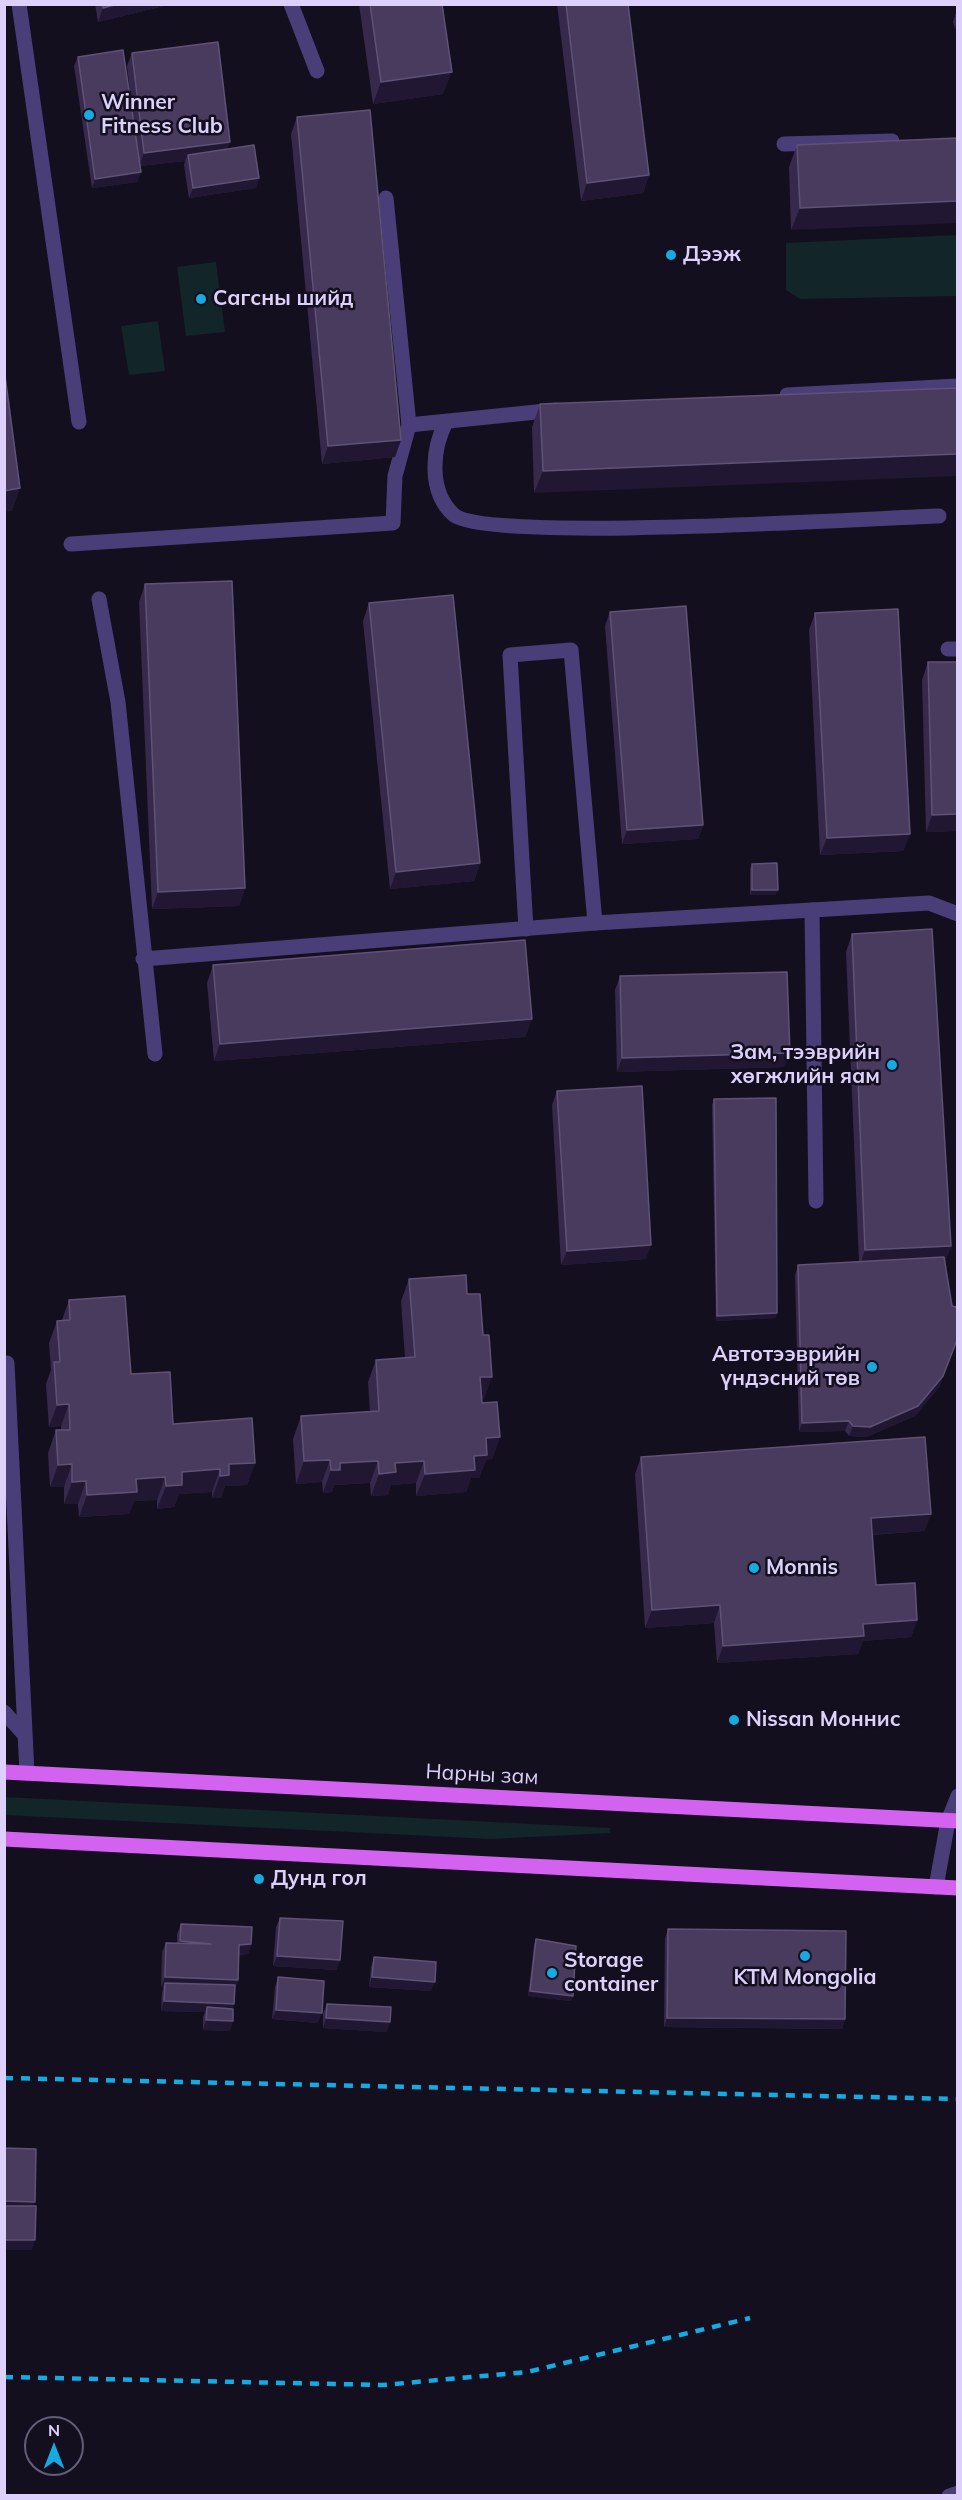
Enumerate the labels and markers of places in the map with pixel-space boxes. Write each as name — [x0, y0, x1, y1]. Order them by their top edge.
place label: Winner Fitness Club — [101, 90, 223, 140]
marker: Winner Fitness Club — [82, 108, 96, 122]
place label: Дээж — [683, 242, 741, 268]
marker: Дээж — [664, 248, 678, 262]
place label: Сагсны шийд — [213, 286, 353, 312]
marker: Сагсны шийд — [194, 292, 208, 306]
place label: Зам, тээврийн хөгжлийн яам — [730, 1040, 880, 1090]
marker: Зам, тээврийн хөгжлийн яам — [885, 1058, 899, 1072]
place label: Автотээврийн үндэсний төв — [712, 1342, 860, 1392]
marker: Автотээврийн үндэсний төв — [865, 1360, 879, 1374]
place label: Monnis — [766, 1555, 838, 1581]
marker: Monnis — [747, 1561, 761, 1575]
place label: Nissan Моннис — [746, 1707, 901, 1733]
marker: Nissan Моннис — [727, 1713, 741, 1727]
place label: Дунд гол — [271, 1866, 367, 1892]
marker: Дунд гол — [252, 1872, 266, 1886]
place label: Storage container — [564, 1948, 658, 1998]
marker: KTM Mongolia — [798, 1949, 812, 1963]
place label: KTM Mongolia — [733, 1965, 877, 1991]
marker: Storage container — [545, 1966, 559, 1980]

